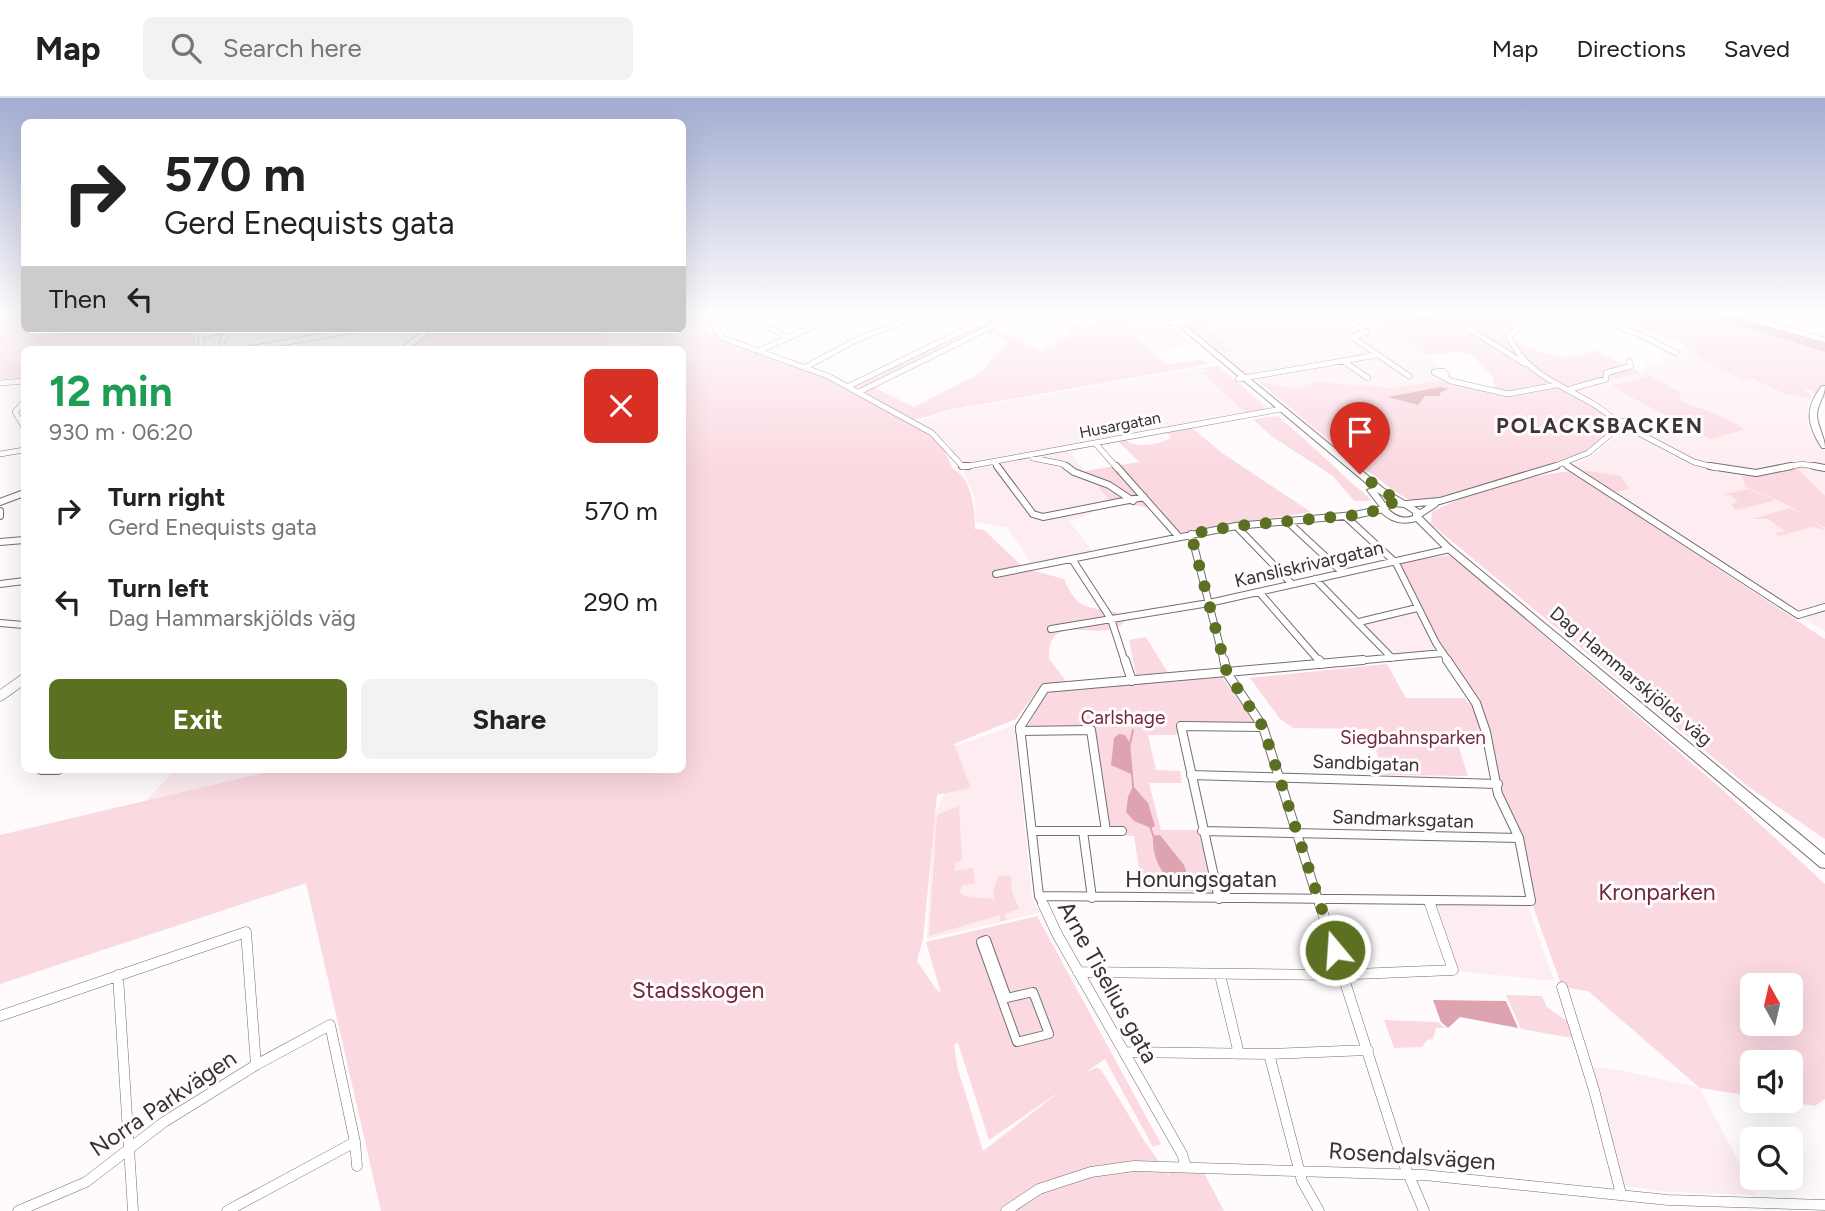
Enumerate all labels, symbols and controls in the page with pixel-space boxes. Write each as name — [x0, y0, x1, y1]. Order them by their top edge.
search box — [143, 17, 633, 80]
text: Map — [35, 29, 101, 68]
icon: search — [167, 29, 205, 67]
text: Search here — [223, 32, 362, 64]
text: Map — [1492, 34, 1538, 63]
text: Directions — [1576, 34, 1686, 63]
text: Saved — [1724, 34, 1790, 63]
text: 570 m — [164, 144, 306, 203]
icon: right — [49, 147, 140, 238]
text: Gerd Enequists gata — [164, 204, 455, 242]
icon: left — [121, 280, 159, 318]
text: Then — [49, 283, 107, 315]
text: 12 min — [49, 366, 173, 417]
button: close — [584, 369, 658, 443]
pin — [1330, 402, 1390, 474]
street label: Husargatan — [1078, 408, 1162, 442]
icon: arrive — [1341, 413, 1379, 451]
district label: POLACKSBACKEN — [1496, 413, 1704, 438]
text: 930 m · 06:20 — [49, 418, 193, 446]
text: Turn right — [108, 481, 225, 513]
icon: right — [49, 492, 87, 530]
text: 570 m — [584, 495, 658, 527]
text: Gerd Enequists gata — [108, 513, 317, 541]
street label: Kansliskrivargatan — [1232, 536, 1386, 592]
text: Turn left — [108, 572, 209, 604]
icon: left — [49, 583, 87, 621]
text: 290 m — [584, 586, 658, 618]
street label: Dag Hammarskjölds väg — [1545, 601, 1717, 751]
text: Dag Hammarskjölds väg — [108, 604, 356, 632]
button: Exit — [49, 679, 347, 759]
button: Share — [361, 679, 658, 759]
park label: Carlshage — [1081, 706, 1165, 729]
park label: Siegbahnsparken — [1340, 726, 1486, 749]
street label: Sandbigatan — [1312, 750, 1420, 776]
street label: Sandmarksgatan — [1332, 805, 1474, 833]
street label: Honungsgatan — [1125, 865, 1277, 893]
park label: Kronparken — [1598, 878, 1716, 906]
street label: Arne Tiselius gata — [1052, 896, 1164, 1068]
position arrow — [1298, 913, 1372, 987]
north arrow — [1740, 973, 1802, 1036]
map controls — [1740, 973, 1803, 1190]
park label: Stadsskogen — [632, 976, 764, 1004]
street label: Norra Parkvägen — [85, 1044, 241, 1162]
button: sound — [1740, 1050, 1803, 1113]
button: search — [1740, 1127, 1803, 1190]
street label: Rosendalsvägen — [1328, 1136, 1496, 1176]

